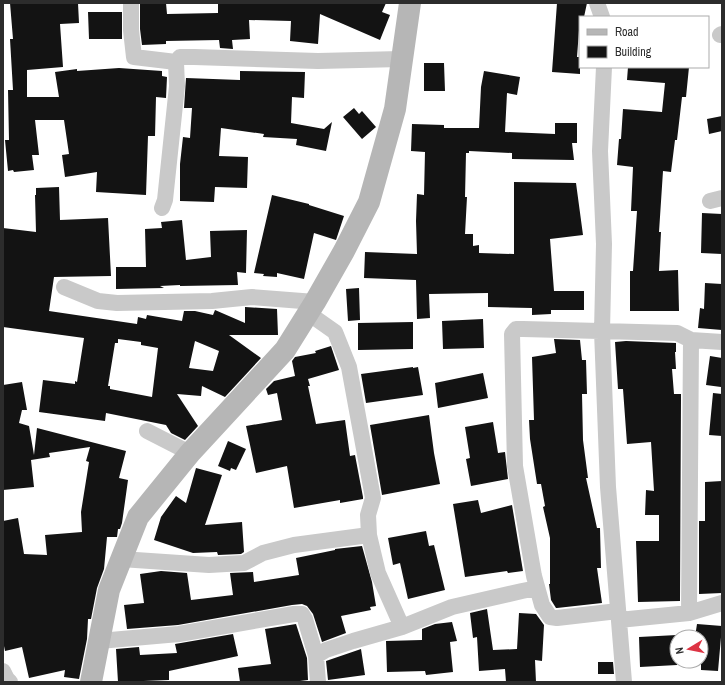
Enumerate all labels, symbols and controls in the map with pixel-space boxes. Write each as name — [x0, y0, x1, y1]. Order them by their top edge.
legend — [579, 16, 709, 68]
text: Road — [615, 24, 639, 40]
text: Building — [615, 44, 652, 60]
north arrow — [669, 629, 709, 669]
text: N — [672, 646, 687, 655]

